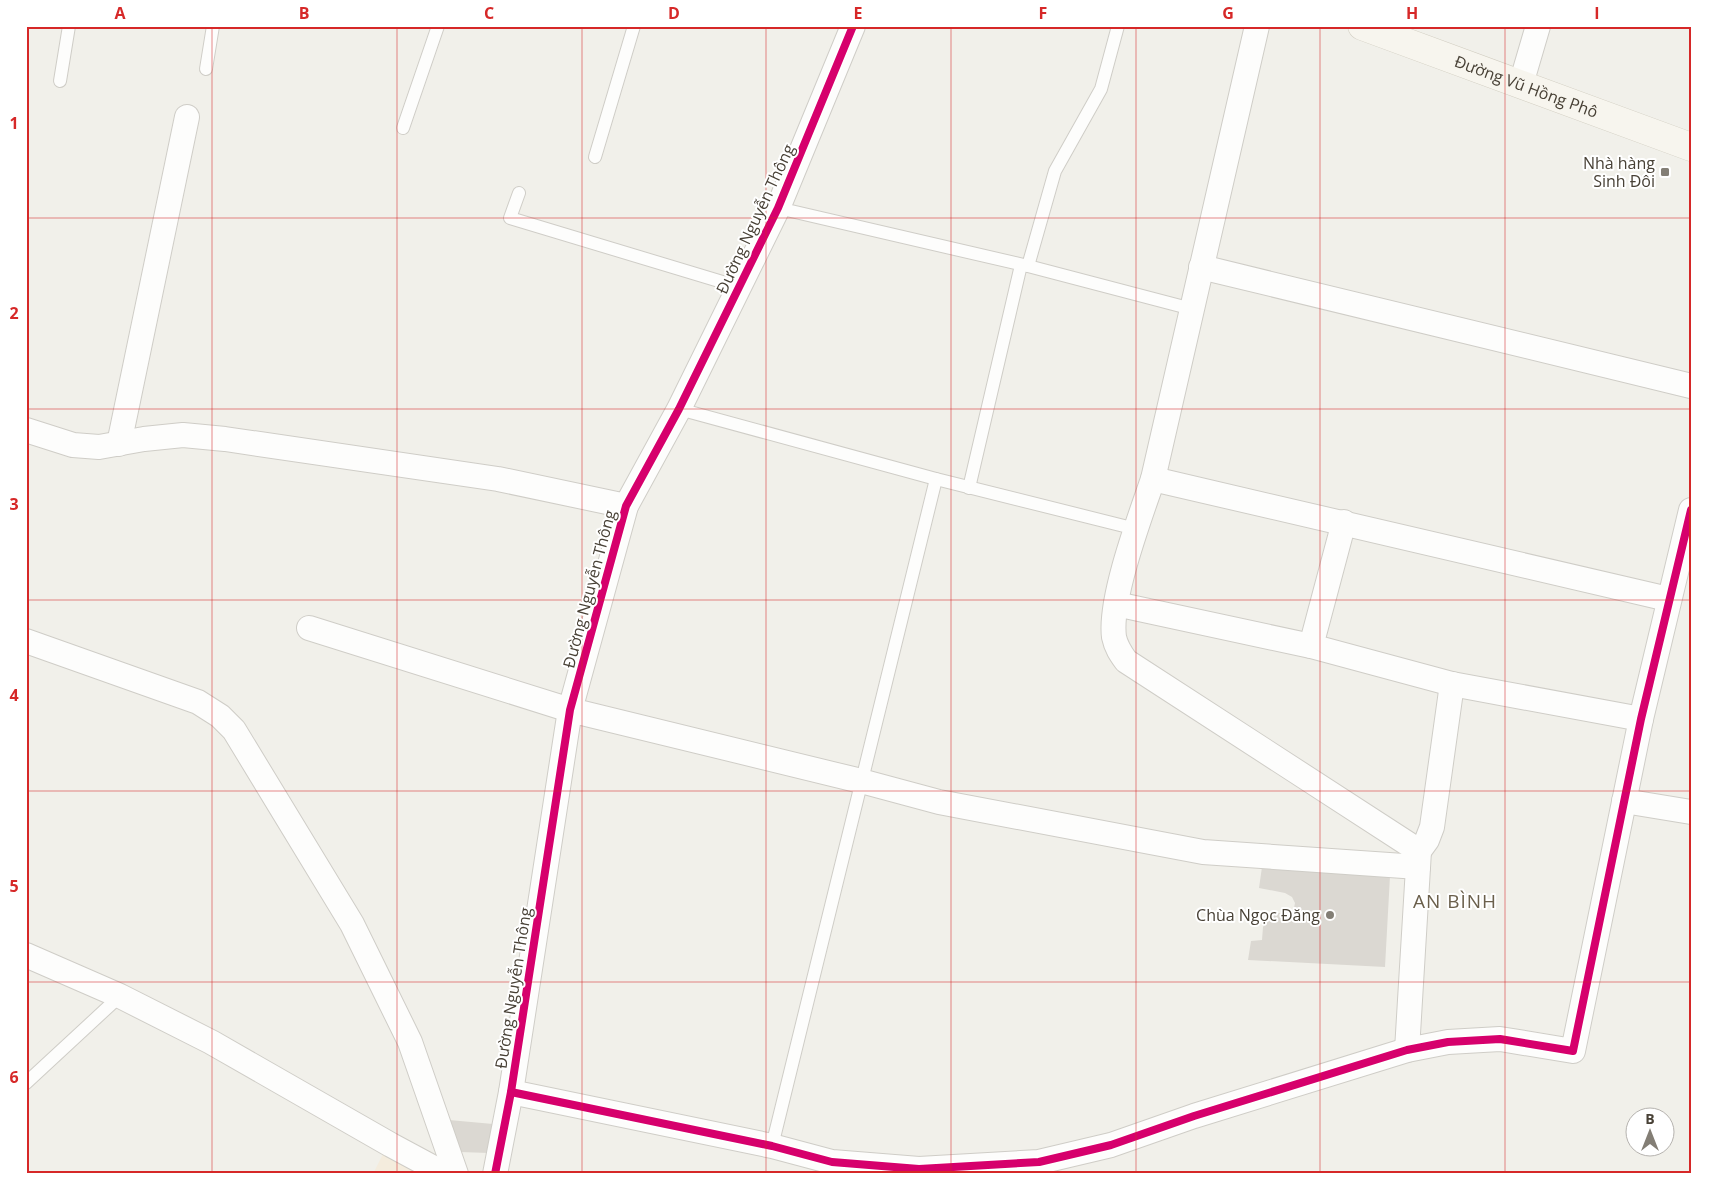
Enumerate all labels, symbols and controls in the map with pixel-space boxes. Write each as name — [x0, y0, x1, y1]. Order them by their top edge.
text: A — [114, 2, 126, 24]
text: B — [299, 2, 309, 24]
text: C — [484, 2, 494, 24]
text: D — [668, 2, 680, 24]
text: E — [854, 2, 863, 24]
text: F — [1039, 2, 1047, 24]
text: G — [1222, 2, 1234, 24]
text: H — [1406, 2, 1418, 24]
text: I — [1594, 2, 1600, 24]
street label: Đường Vũ Hồng Phô — [1451, 50, 1601, 123]
text: 1 — [9, 112, 19, 134]
street label: Đường Nguyễn Thông — [711, 140, 800, 297]
place label: Nhà hàng Sinh Đôi — [1583, 152, 1655, 192]
marker: Nhà hàng Sinh Đôi — [1659, 166, 1671, 178]
text: 2 — [9, 302, 19, 324]
text: 3 — [9, 493, 19, 515]
street label: Đường Nguyễn Thông — [557, 507, 621, 671]
text: 4 — [9, 684, 19, 706]
text: 5 — [9, 875, 19, 897]
district label: AN BÌNH — [1413, 888, 1497, 914]
place label: Chùa Ngọc Đăng — [1196, 904, 1320, 926]
street label: Đường Nguyễn Thông — [489, 906, 537, 1070]
marker: Chùa Ngọc Đăng — [1324, 909, 1336, 921]
text: 6 — [9, 1066, 19, 1088]
north arrow — [1624, 1108, 1674, 1158]
text: B — [1645, 1109, 1655, 1128]

